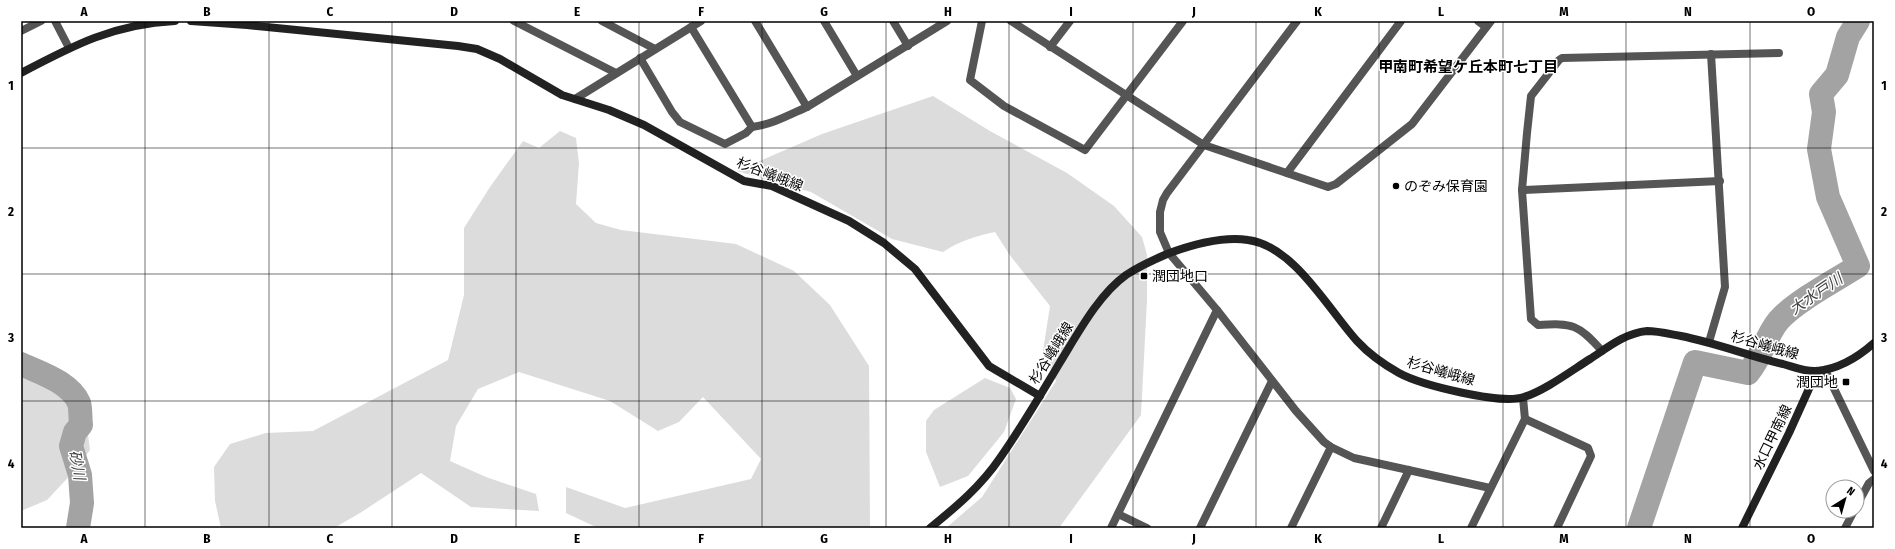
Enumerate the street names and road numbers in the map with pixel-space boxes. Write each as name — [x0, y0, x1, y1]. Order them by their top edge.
street label: 杉谷嶬峨線 — [734, 154, 806, 195]
street label: 杉谷嶬峨線 — [1026, 319, 1077, 387]
street label: 杉谷嶬峨線 — [1729, 328, 1801, 363]
street label: 杉谷嶬峨線 — [1405, 354, 1477, 389]
street label: 水口甲南線 — [1749, 402, 1795, 472]

